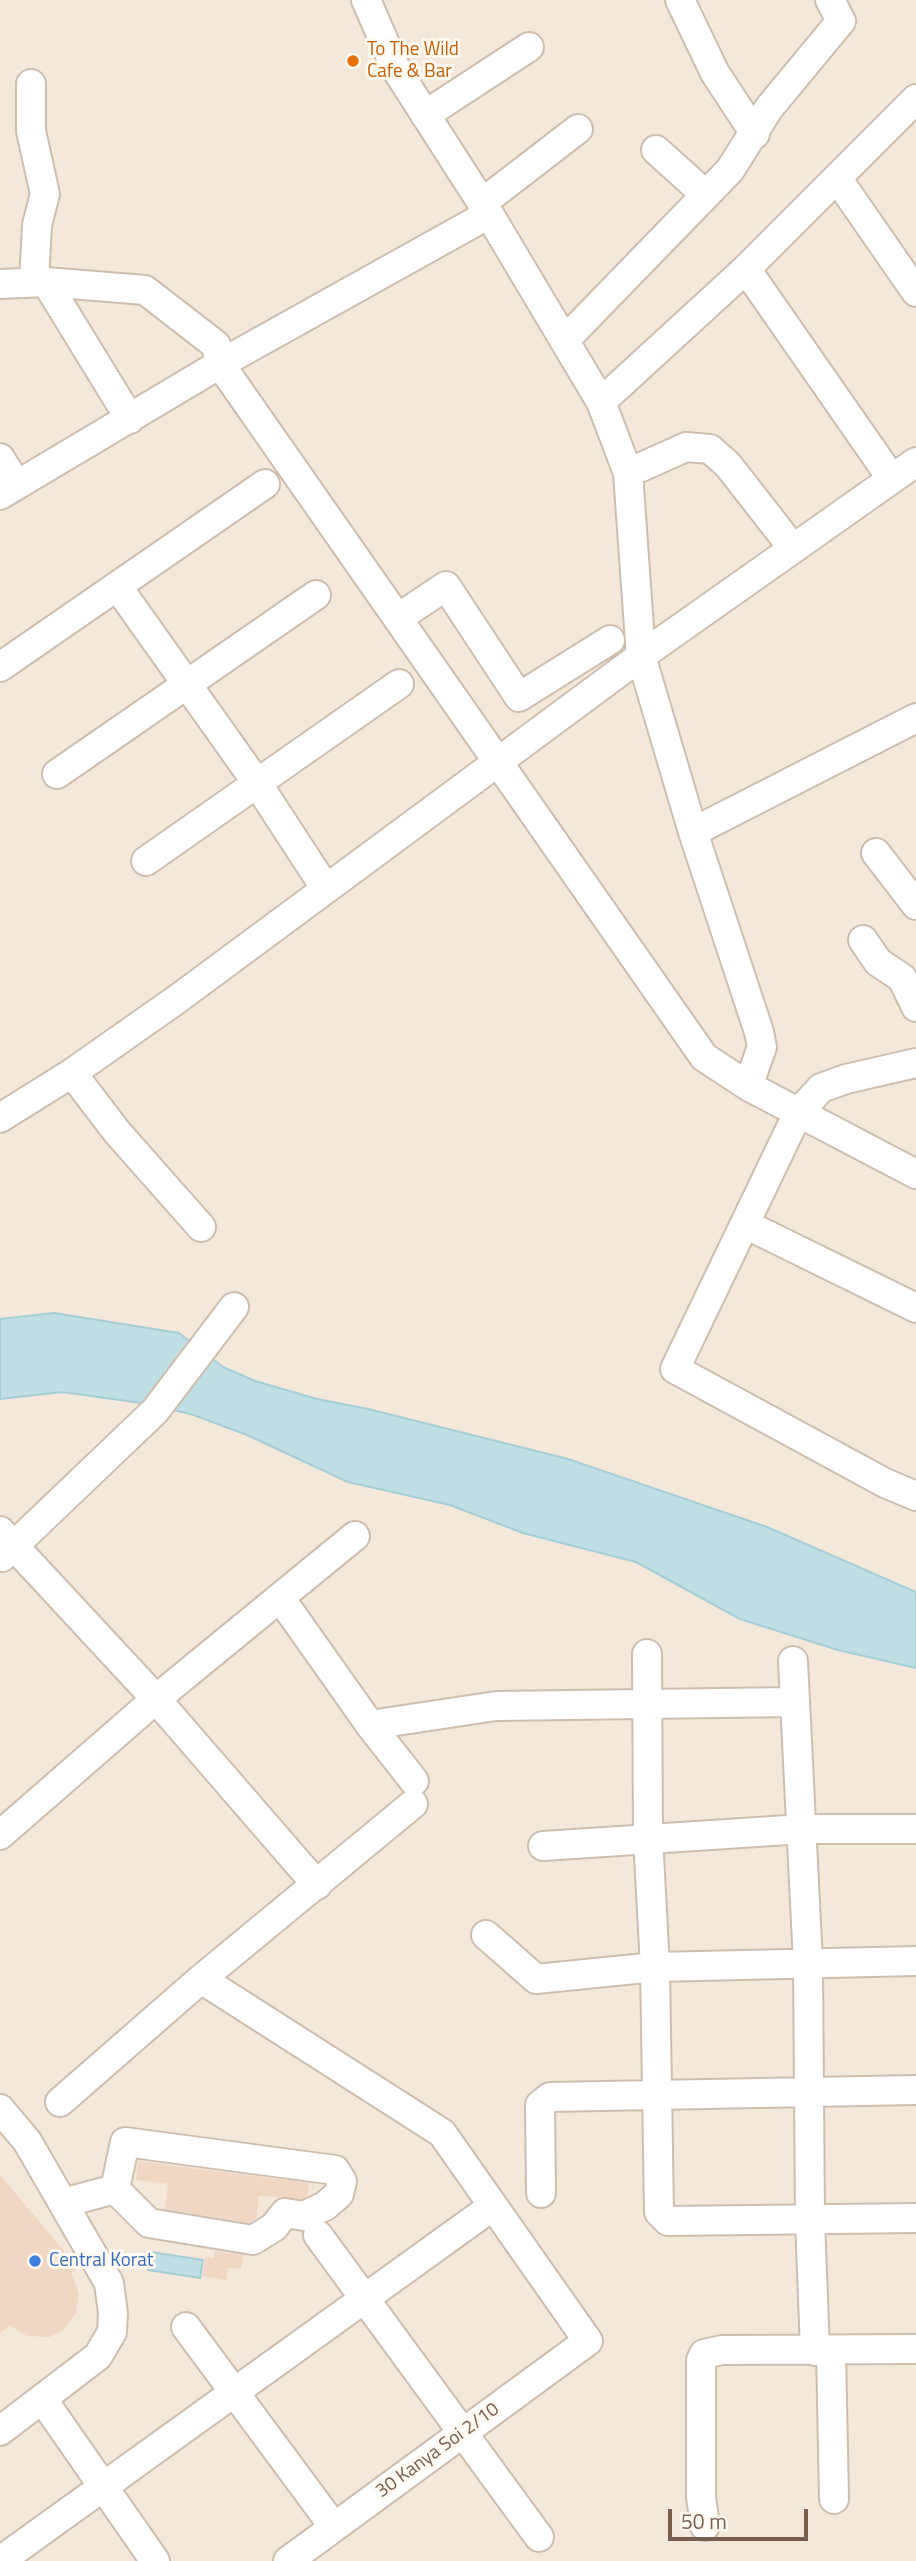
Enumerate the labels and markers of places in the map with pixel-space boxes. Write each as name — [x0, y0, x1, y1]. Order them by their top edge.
place label: To The Wild Cafe & Bar — [367, 39, 459, 83]
marker: To The Wild Cafe & Bar — [345, 53, 361, 69]
place label: Central Korat — [49, 2250, 154, 2272]
marker: Central Korat — [27, 2253, 43, 2269]

